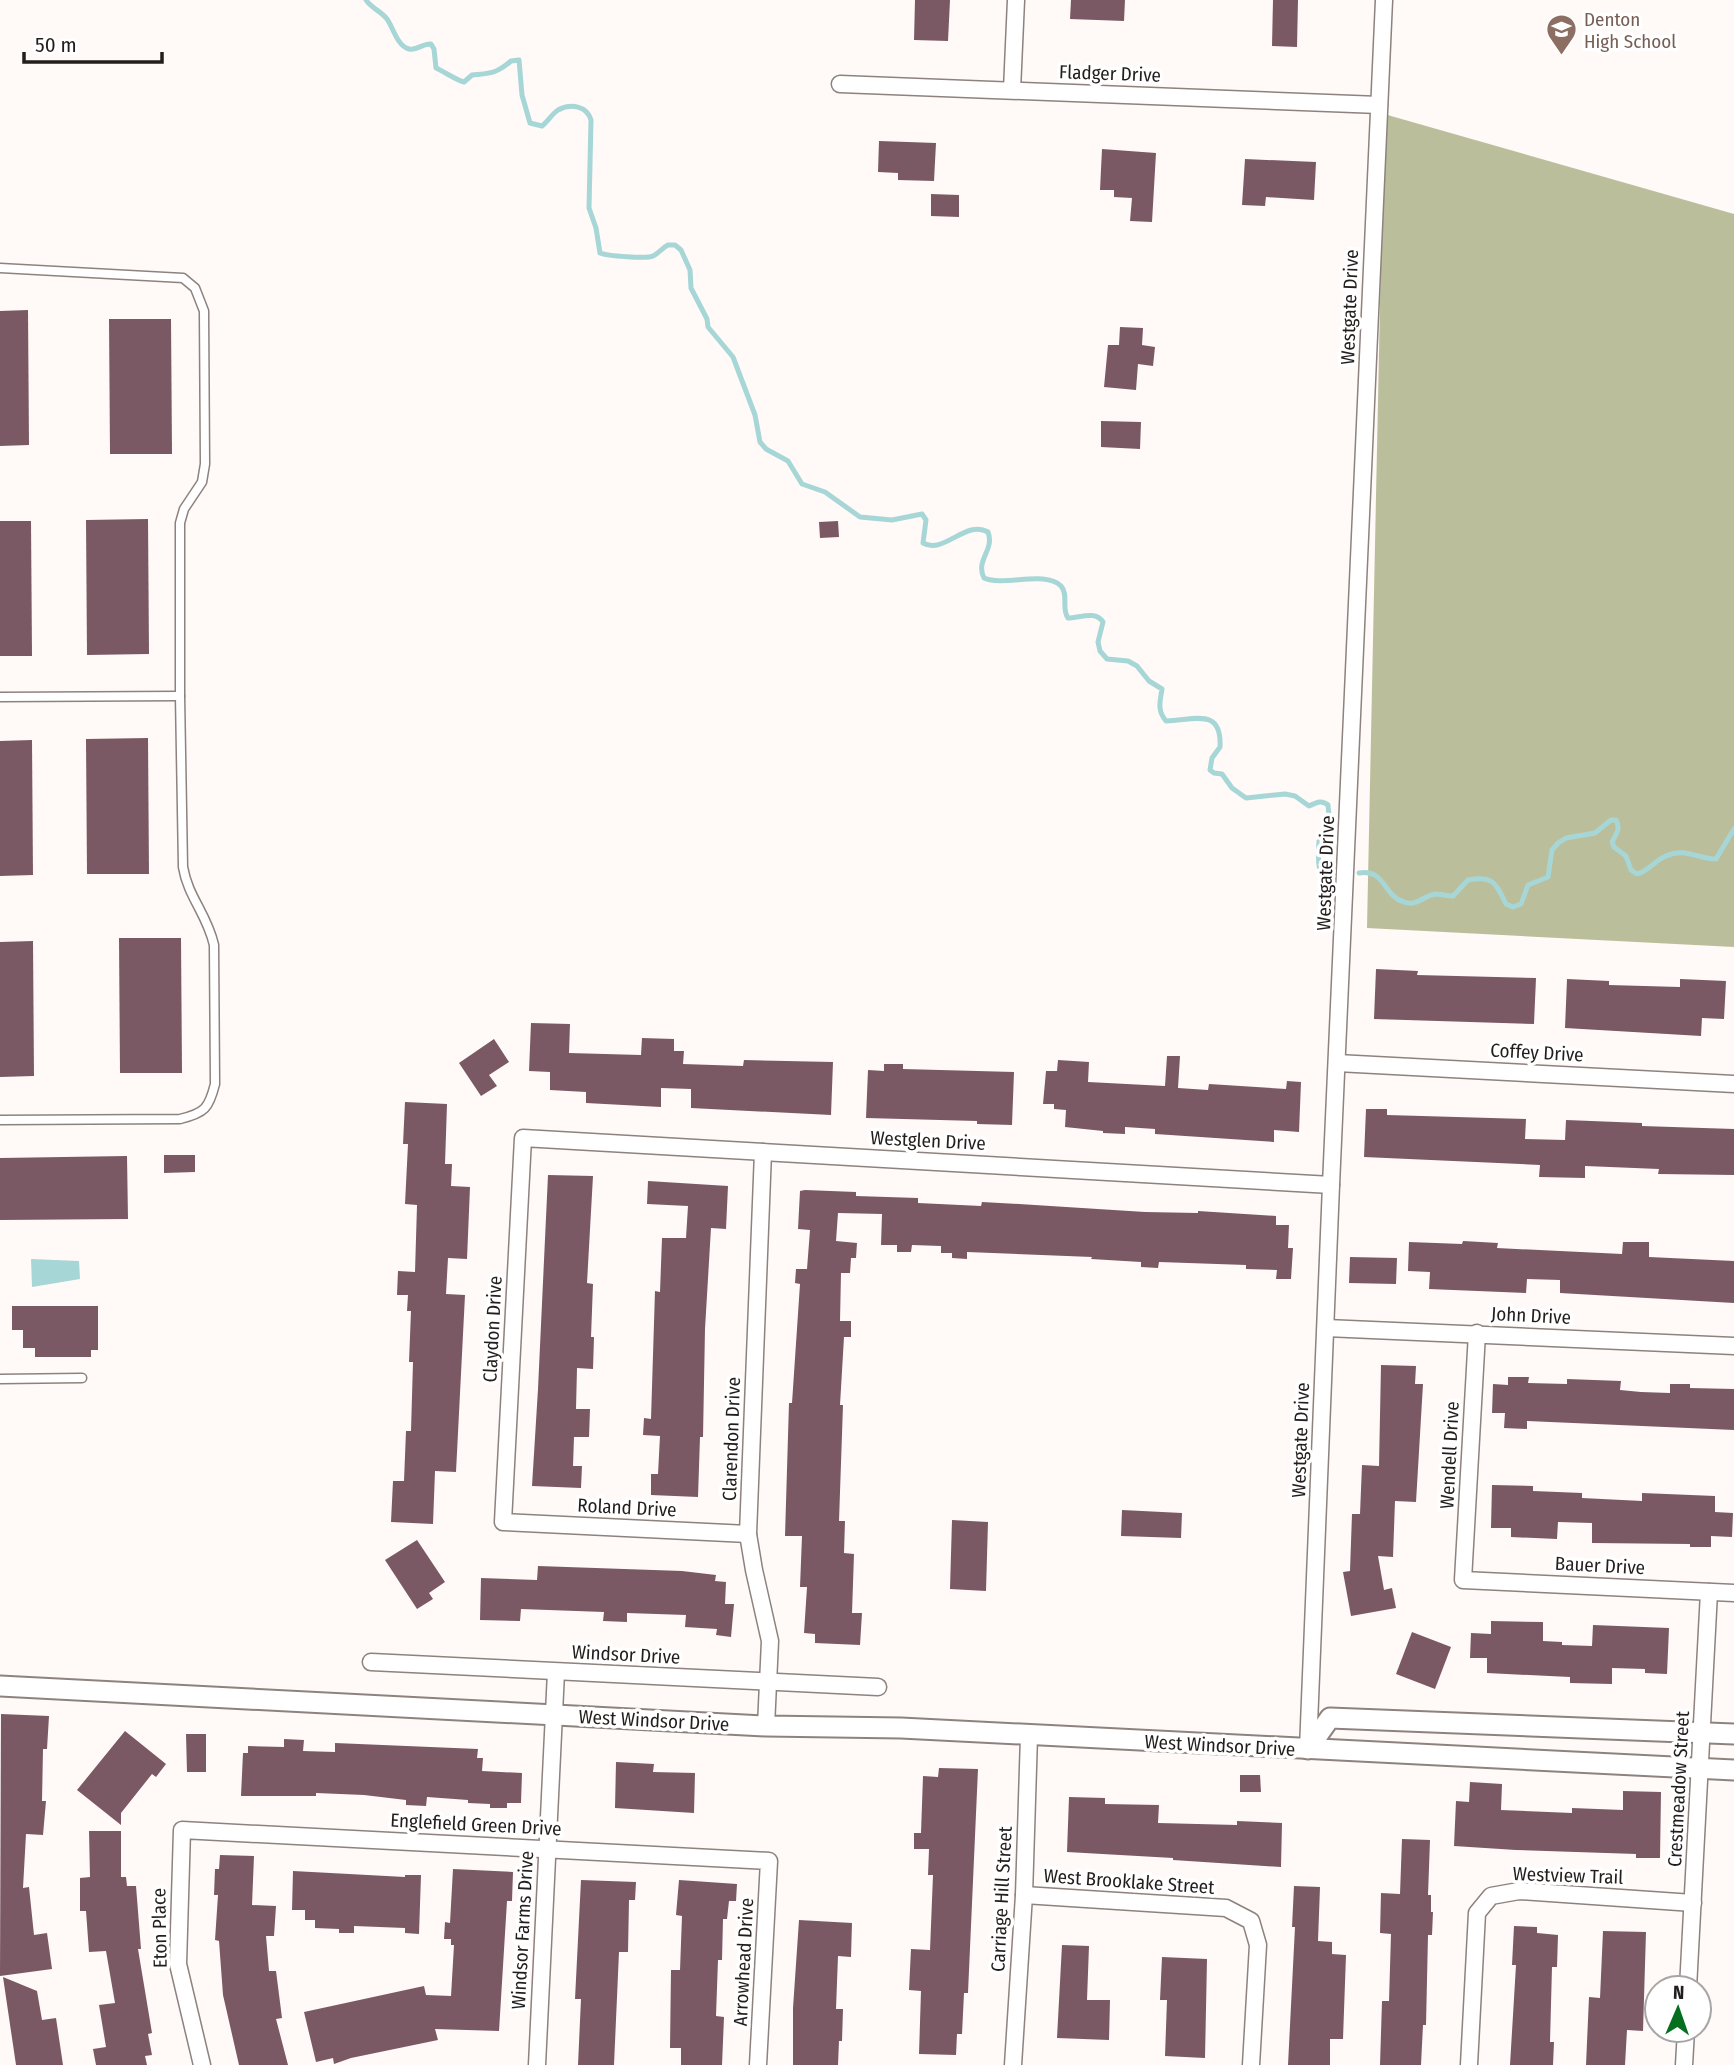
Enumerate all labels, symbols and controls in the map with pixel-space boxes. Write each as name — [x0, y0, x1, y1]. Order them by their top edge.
place label: Denton High School — [1584, 8, 1676, 53]
school or university icon: Denton High School — [1544, 13, 1578, 57]
scale bar — [24, 21, 163, 65]
text: 50 m — [35, 32, 77, 58]
street label: Fladger Drive — [1059, 60, 1161, 87]
street label: Westgate Drive — [1336, 249, 1363, 365]
street label: Westgate Drive — [1312, 815, 1339, 931]
street label: Coffey Drive — [1490, 1039, 1584, 1066]
street label: Westglen Drive — [870, 1126, 986, 1155]
street label: Claydon Drive — [478, 1275, 507, 1383]
street label: John Drive — [1490, 1302, 1571, 1329]
street label: Clarendon Drive — [718, 1377, 745, 1501]
street label: Westgate Drive — [1287, 1382, 1314, 1498]
street label: Wendell Drive — [1435, 1401, 1464, 1509]
street label: Roland Drive — [577, 1493, 677, 1522]
street label: Bauer Drive — [1554, 1552, 1646, 1579]
street label: Windsor Drive — [571, 1640, 681, 1669]
street label: West Windsor Drive — [578, 1705, 730, 1736]
street label: Crestmeadow Street — [1663, 1710, 1694, 1868]
street label: West Windsor Drive — [1144, 1730, 1296, 1761]
street label: Englefield Green Drive — [390, 1809, 562, 1840]
street label: Carriage Hill Street — [986, 1825, 1017, 1973]
street label: Windsor Farms Drive — [507, 1850, 538, 2010]
street label: Westview Trail — [1512, 1862, 1624, 1889]
street label: West Brooklake Street — [1043, 1864, 1216, 1899]
street label: Eton Place — [147, 1888, 172, 1968]
street label: Arrowhead Drive — [729, 1897, 758, 2027]
north arrow — [1643, 1974, 1713, 2044]
text: N — [1672, 1981, 1685, 2004]

